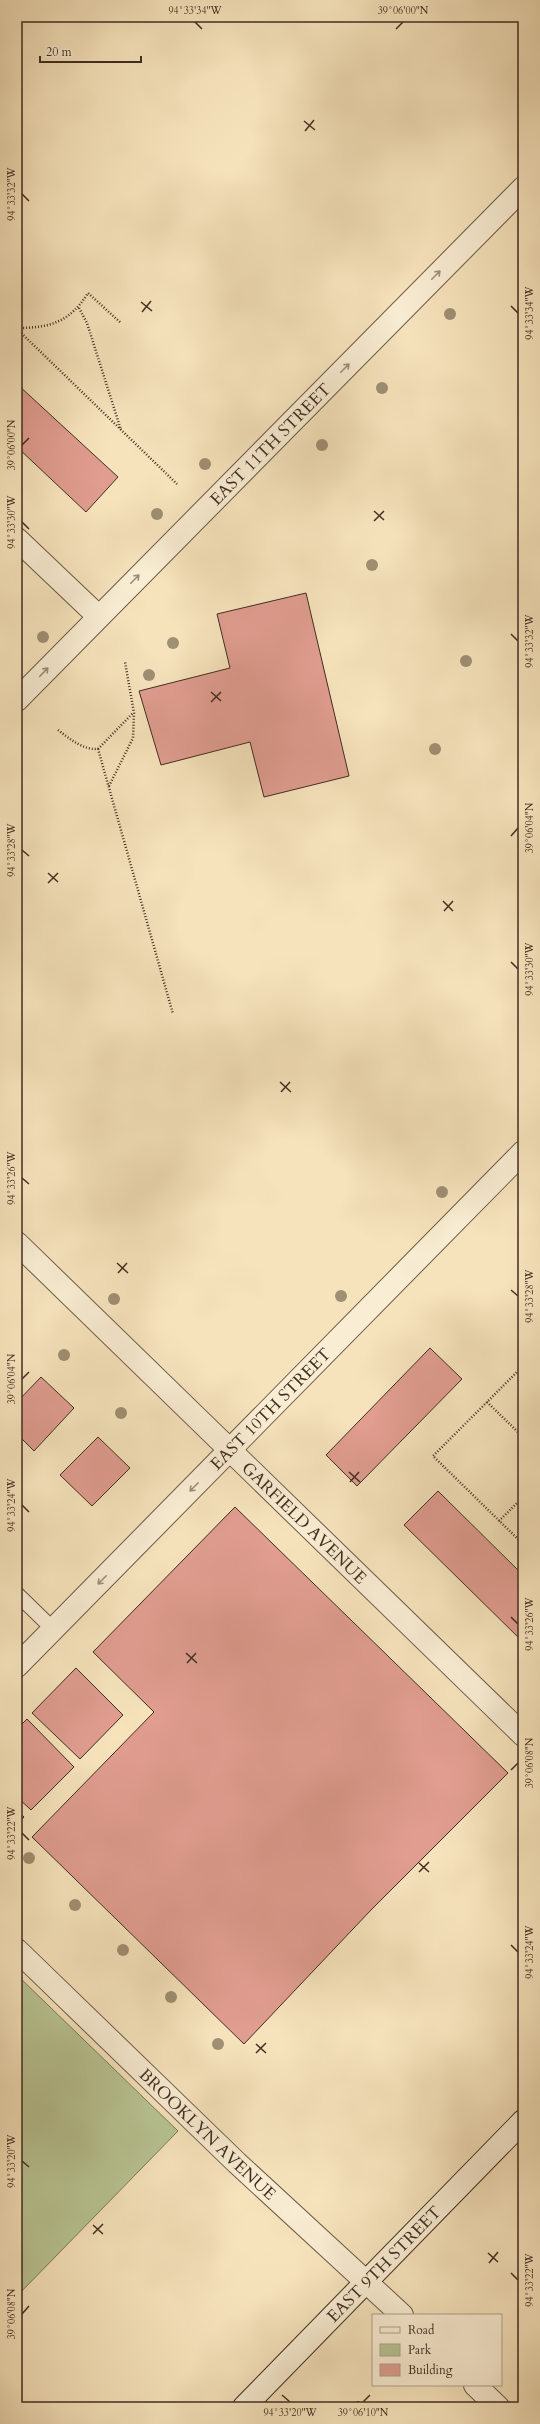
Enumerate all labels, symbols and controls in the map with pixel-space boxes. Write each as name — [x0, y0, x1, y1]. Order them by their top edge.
text: 94°33'34"W — [168, 4, 223, 18]
text: 39°06'00"N — [378, 4, 429, 18]
scale bar — [40, 38, 141, 64]
text: 20 m — [46, 44, 73, 60]
text: 94°33'32"W — [5, 166, 19, 221]
one-way arrow — [431, 270, 441, 280]
text: 94°33'34"W — [523, 285, 537, 340]
one-way arrow — [340, 363, 350, 373]
street label: EAST 11TH STREET — [205, 378, 336, 510]
text: 39°06'00"N — [5, 419, 19, 470]
text: 94°33'30"W — [5, 494, 19, 549]
one-way arrow — [130, 574, 140, 584]
text: 94°33'32"W — [523, 613, 537, 668]
one-way arrow — [39, 667, 49, 677]
text: 39°06'04"N — [523, 802, 537, 853]
text: 94°33'28"W — [5, 822, 19, 877]
text: 94°33'30"W — [523, 941, 537, 996]
text: 94°33'26"W — [5, 1150, 19, 1205]
text: 94°33'28"W — [523, 1268, 537, 1323]
street label: EAST 10TH STREET — [205, 1343, 336, 1475]
text: 39°06'04"N — [5, 1353, 19, 1404]
street label: GARFIELD AVENUE — [237, 1457, 372, 1589]
text: 94°33'24"W — [5, 1477, 19, 1532]
one-way arrow — [189, 1482, 199, 1492]
one-way arrow — [97, 1575, 107, 1585]
text: 94°33'26"W — [523, 1596, 537, 1651]
text: 39°06'08"N — [523, 1737, 537, 1788]
text: 94°33'22"W — [5, 1805, 19, 1860]
text: 94°33'24"W — [523, 1924, 537, 1979]
street label: BROOKLYN AVENUE — [134, 2063, 281, 2205]
text: 94°33'20"W — [5, 2133, 19, 2188]
street label: EAST 9TH STREET — [322, 2201, 446, 2327]
text: 94°33'22"W — [523, 2252, 537, 2307]
text: 39°06'08"N — [5, 2288, 19, 2339]
legend — [372, 2314, 502, 2386]
text: Road — [408, 2322, 435, 2338]
text: Park — [408, 2342, 432, 2358]
text: Building — [408, 2362, 453, 2378]
text: 94°33'20"W — [263, 2406, 318, 2420]
text: 39°06'10"N — [338, 2406, 389, 2420]

